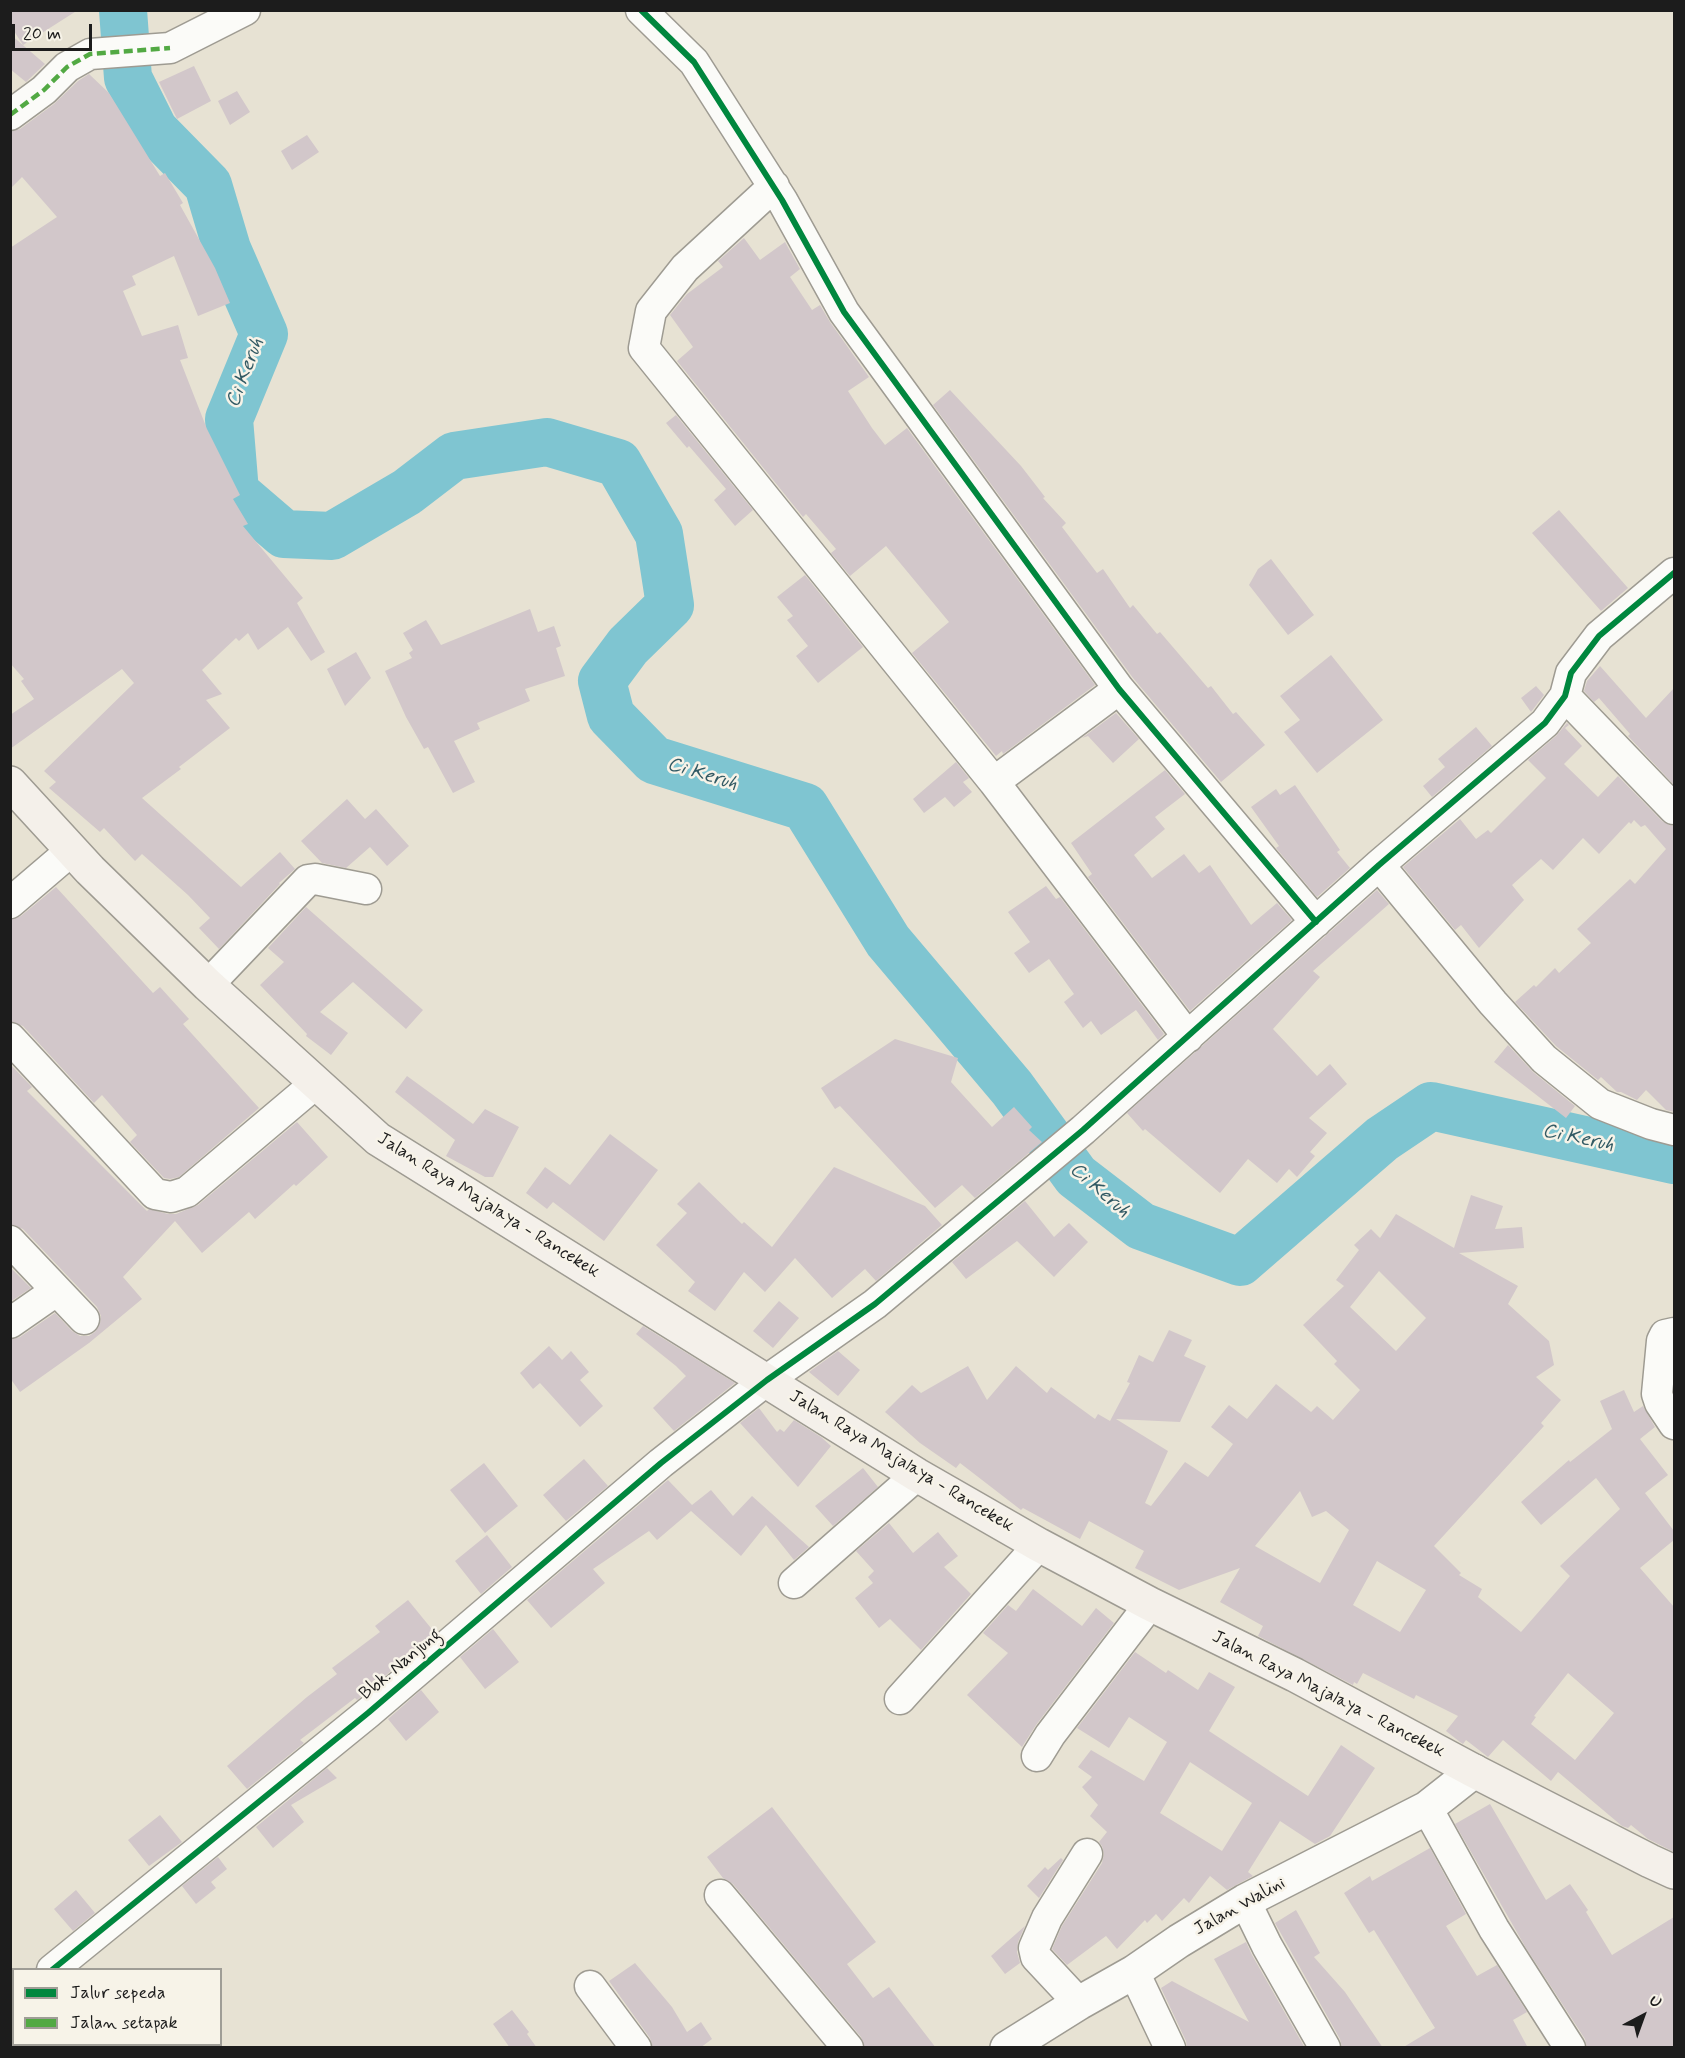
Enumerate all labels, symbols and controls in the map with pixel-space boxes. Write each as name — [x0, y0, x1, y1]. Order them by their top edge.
scale bar — [15, 12, 94, 50]
text: 20 m — [23, 22, 61, 46]
water label: Ci Keruh — [222, 335, 270, 411]
water label: Ci Keruh — [664, 753, 740, 797]
water label: Ci Keruh — [1540, 1120, 1616, 1158]
street label: Jalan Raya Majalaya - Rancekek — [373, 1128, 603, 1284]
water label: Ci Keruh — [1064, 1158, 1134, 1224]
street label: Jalan Raya Majalaya - Rancekek — [785, 1386, 1017, 1538]
street label: Bbk. Nanjung — [356, 1625, 446, 1705]
street label: Jalan Raya Majalaya - Rancekek — [1208, 1627, 1448, 1763]
street label: Jalan Walini — [1191, 1873, 1289, 1941]
legend — [12, 1968, 222, 2046]
text: Jalur sepeda — [70, 1981, 166, 2005]
north arrow — [1613, 1986, 1673, 2046]
text: U — [1644, 1991, 1666, 2013]
text: Jalan setapak — [70, 2011, 178, 2035]

